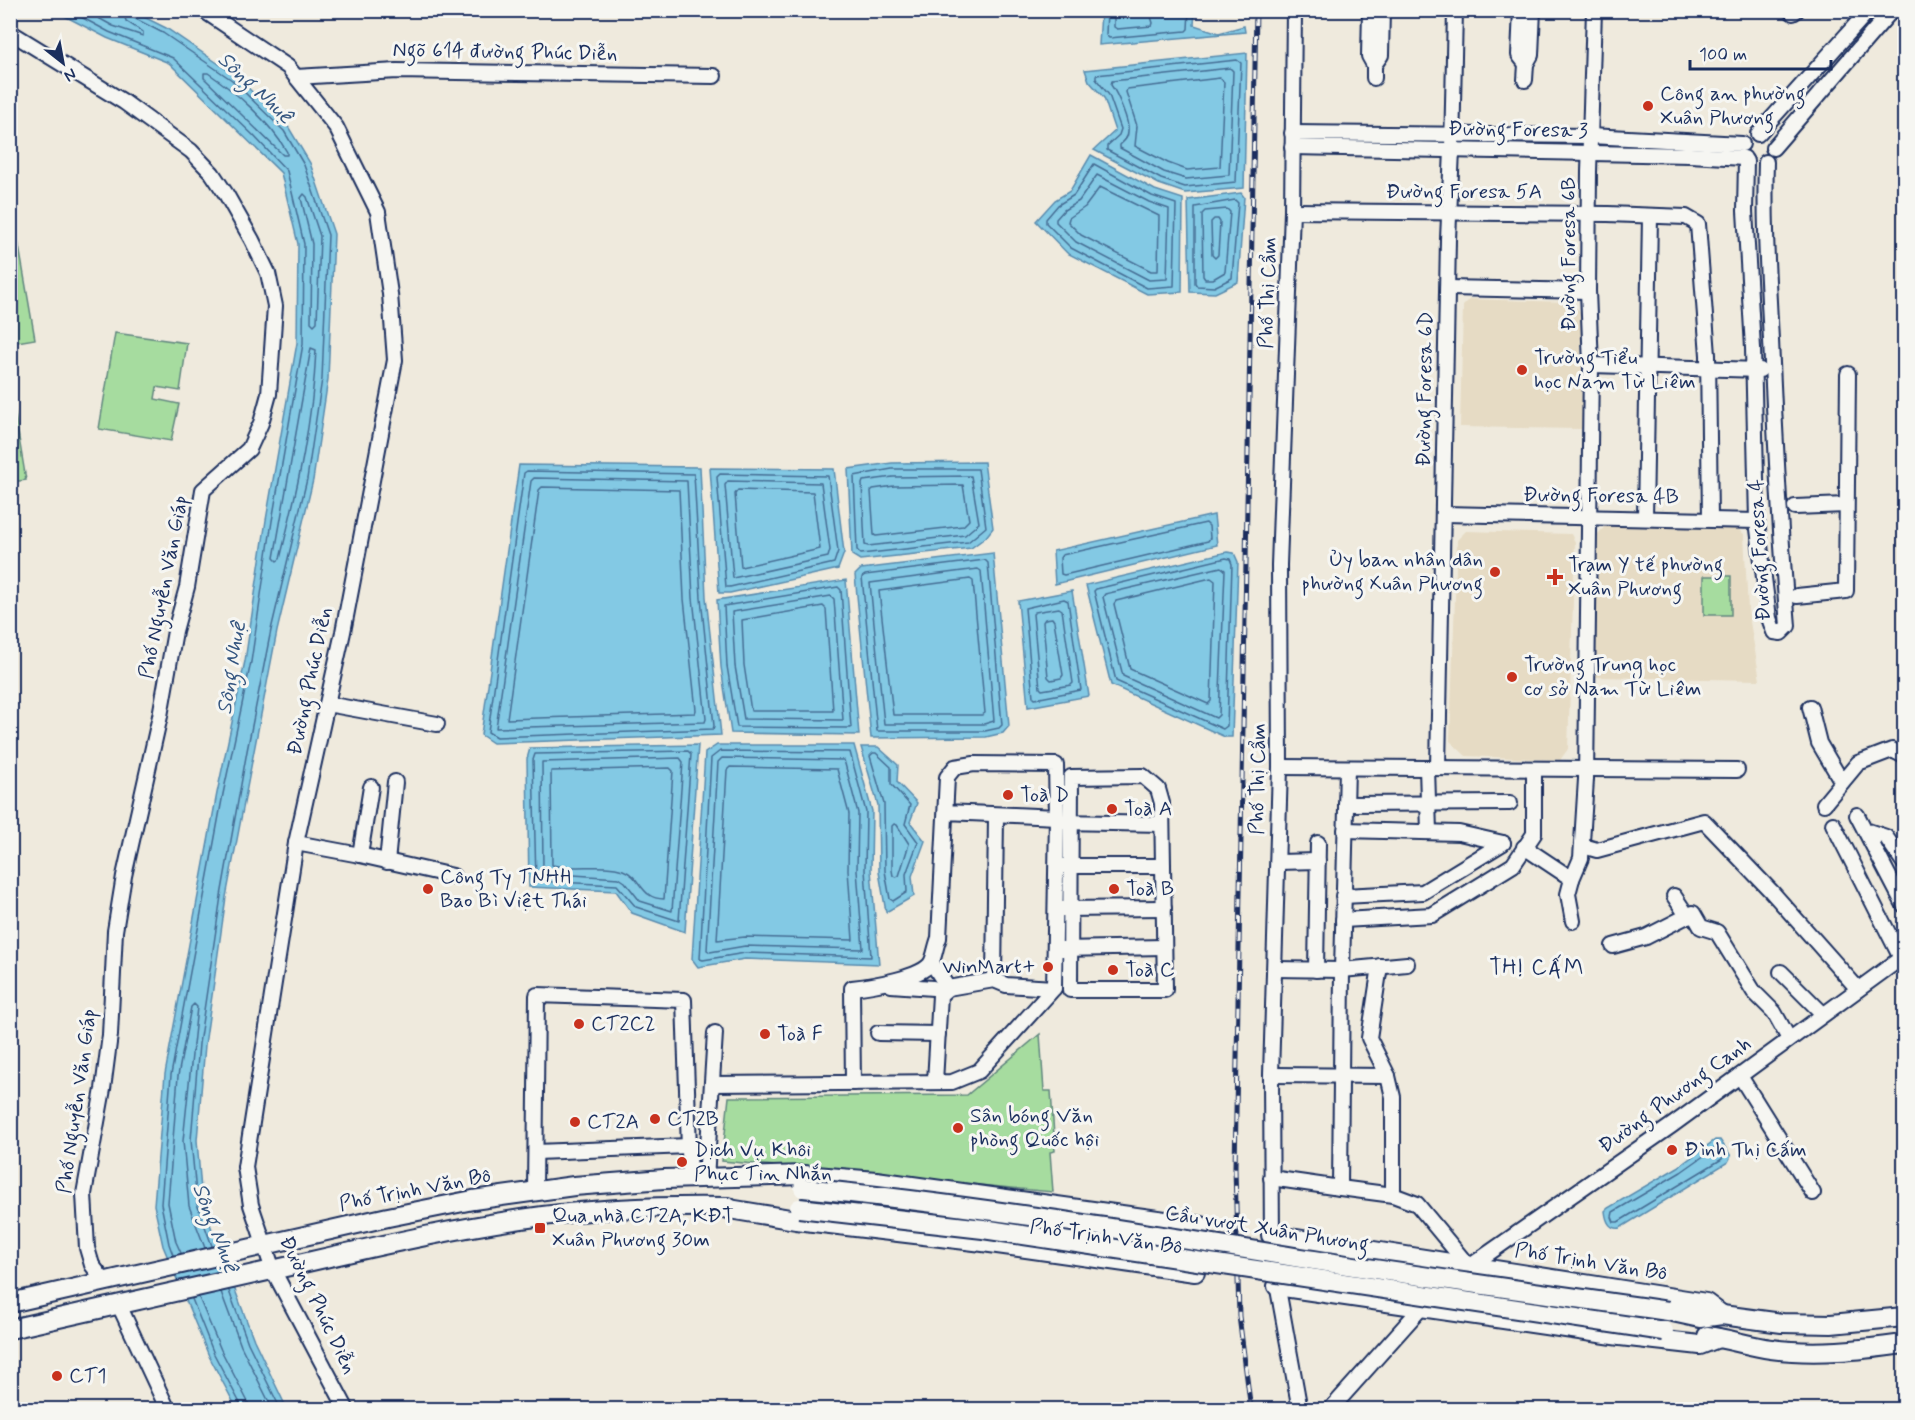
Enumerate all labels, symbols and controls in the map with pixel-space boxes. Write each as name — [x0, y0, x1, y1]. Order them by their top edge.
north arrow — [33, 33, 93, 93]
scale bar — [1690, 33, 1831, 71]
street label: Ngõ 614 đường Phúc Diễn — [392, 36, 618, 70]
text: 100 m — [1699, 43, 1747, 67]
water label: Sông Nhuệ — [209, 46, 300, 134]
text: N — [60, 63, 80, 86]
place label: Công an phường Xuân Phương — [1660, 80, 1806, 134]
marker: Công an phường Xuân Phương — [1641, 99, 1655, 113]
street label: Đường Foresa 3 — [1448, 115, 1589, 147]
street label: Đường Foresa 6B — [1555, 177, 1585, 331]
street label: Đường Foresa 5A — [1386, 178, 1542, 208]
street label: Phố Thị Cẩm — [1252, 237, 1284, 349]
street label: Đường Foresa 6D — [1410, 311, 1442, 467]
place label: Trường Tiểu học Nam Từ Liêm — [1534, 344, 1696, 396]
marker: Trường Tiểu học Nam Từ Liêm — [1515, 363, 1529, 377]
street label: Đường Foresa 4 — [1742, 478, 1780, 622]
street label: Đường Foresa 4B — [1523, 481, 1679, 513]
street label: Phố Nguyễn Văn Giáp — [132, 493, 197, 682]
place label: Ủy ban nhân dân phường Xuân Phương — [1302, 546, 1483, 600]
place label: Trạm Y tế phường Xuân Phương — [1568, 551, 1723, 605]
marker: Ủy ban nhân dân phường Xuân Phương — [1488, 565, 1502, 579]
marker: Trạm Y tế phường Xuân Phương — [1546, 568, 1564, 586]
street label: Đường Phúc Diễn — [281, 604, 341, 758]
water label: Sông Nhuệ — [211, 617, 256, 717]
place label: Trường Trung học cơ sở Nam Từ Liêm — [1524, 651, 1702, 703]
marker: Trường Trung học cơ sở Nam Từ Liêm — [1505, 670, 1519, 684]
street label: Phố Thị Cẩm — [1243, 723, 1273, 835]
place label: Toà D — [1020, 781, 1069, 809]
marker: Toà D — [1001, 788, 1015, 802]
place label: Toà A — [1124, 795, 1172, 823]
marker: Toà A — [1105, 802, 1119, 816]
place label: Công Ty TNHH Bao Bì Việt Thái — [440, 863, 587, 915]
place label: Toà B — [1126, 875, 1174, 903]
marker: Công Ty TNHH Bao Bì Việt Thái — [421, 882, 435, 896]
marker: Toà B — [1107, 882, 1121, 896]
place label: WinMart+ — [942, 953, 1036, 981]
district label: THỊ CẤM — [1489, 954, 1585, 982]
place label: Toà C — [1125, 956, 1175, 984]
marker: WinMart+ — [1041, 960, 1055, 974]
marker: Toà C — [1106, 963, 1120, 977]
street label: Phố Nguyễn Văn Giáp — [50, 1007, 106, 1196]
place label: CT2C2 — [591, 1010, 655, 1038]
marker: CT2C2 — [572, 1017, 586, 1031]
place label: Toà F — [777, 1020, 823, 1048]
marker: Toà F — [758, 1027, 772, 1041]
street label: Đường Phương Canh — [1593, 1030, 1758, 1162]
place label: Sân bóng Văn phòng Quốc hội — [970, 1102, 1100, 1156]
place label: CT2B — [667, 1105, 719, 1133]
place label: CT2A — [587, 1108, 639, 1136]
marker: CT2B — [648, 1112, 662, 1126]
marker: CT2A — [568, 1115, 582, 1129]
marker: Sân bóng Văn phòng Quốc hội — [951, 1121, 965, 1135]
place label: Dịch Vụ Khôi Phục Tin Nhắn — [694, 1136, 832, 1188]
place label: Đình Thị Cấm — [1684, 1136, 1807, 1164]
marker: Đình Thị Cấm — [1665, 1143, 1679, 1157]
marker: Dịch Vụ Khôi Phục Tin Nhắn — [675, 1155, 689, 1169]
street label: Phố Trịnh Văn Bô — [337, 1162, 493, 1218]
water label: Sông Nhuệ — [182, 1179, 246, 1280]
street label: Cầu vượt Xuân Phương — [1163, 1199, 1371, 1261]
place label: Qua nhà CT2A, KĐT Xuân Phương 30m — [552, 1202, 734, 1256]
street label: Phố Trịnh Văn Bô — [1028, 1212, 1184, 1262]
marker: Qua nhà CT2A, KĐT Xuân Phương 30m — [533, 1221, 547, 1235]
street label: Đường Phúc Diễn — [271, 1231, 364, 1380]
street label: Phố Trịnh Văn Bô — [1513, 1236, 1669, 1288]
place label: CT1 — [69, 1362, 107, 1390]
marker: CT1 — [50, 1369, 64, 1383]

